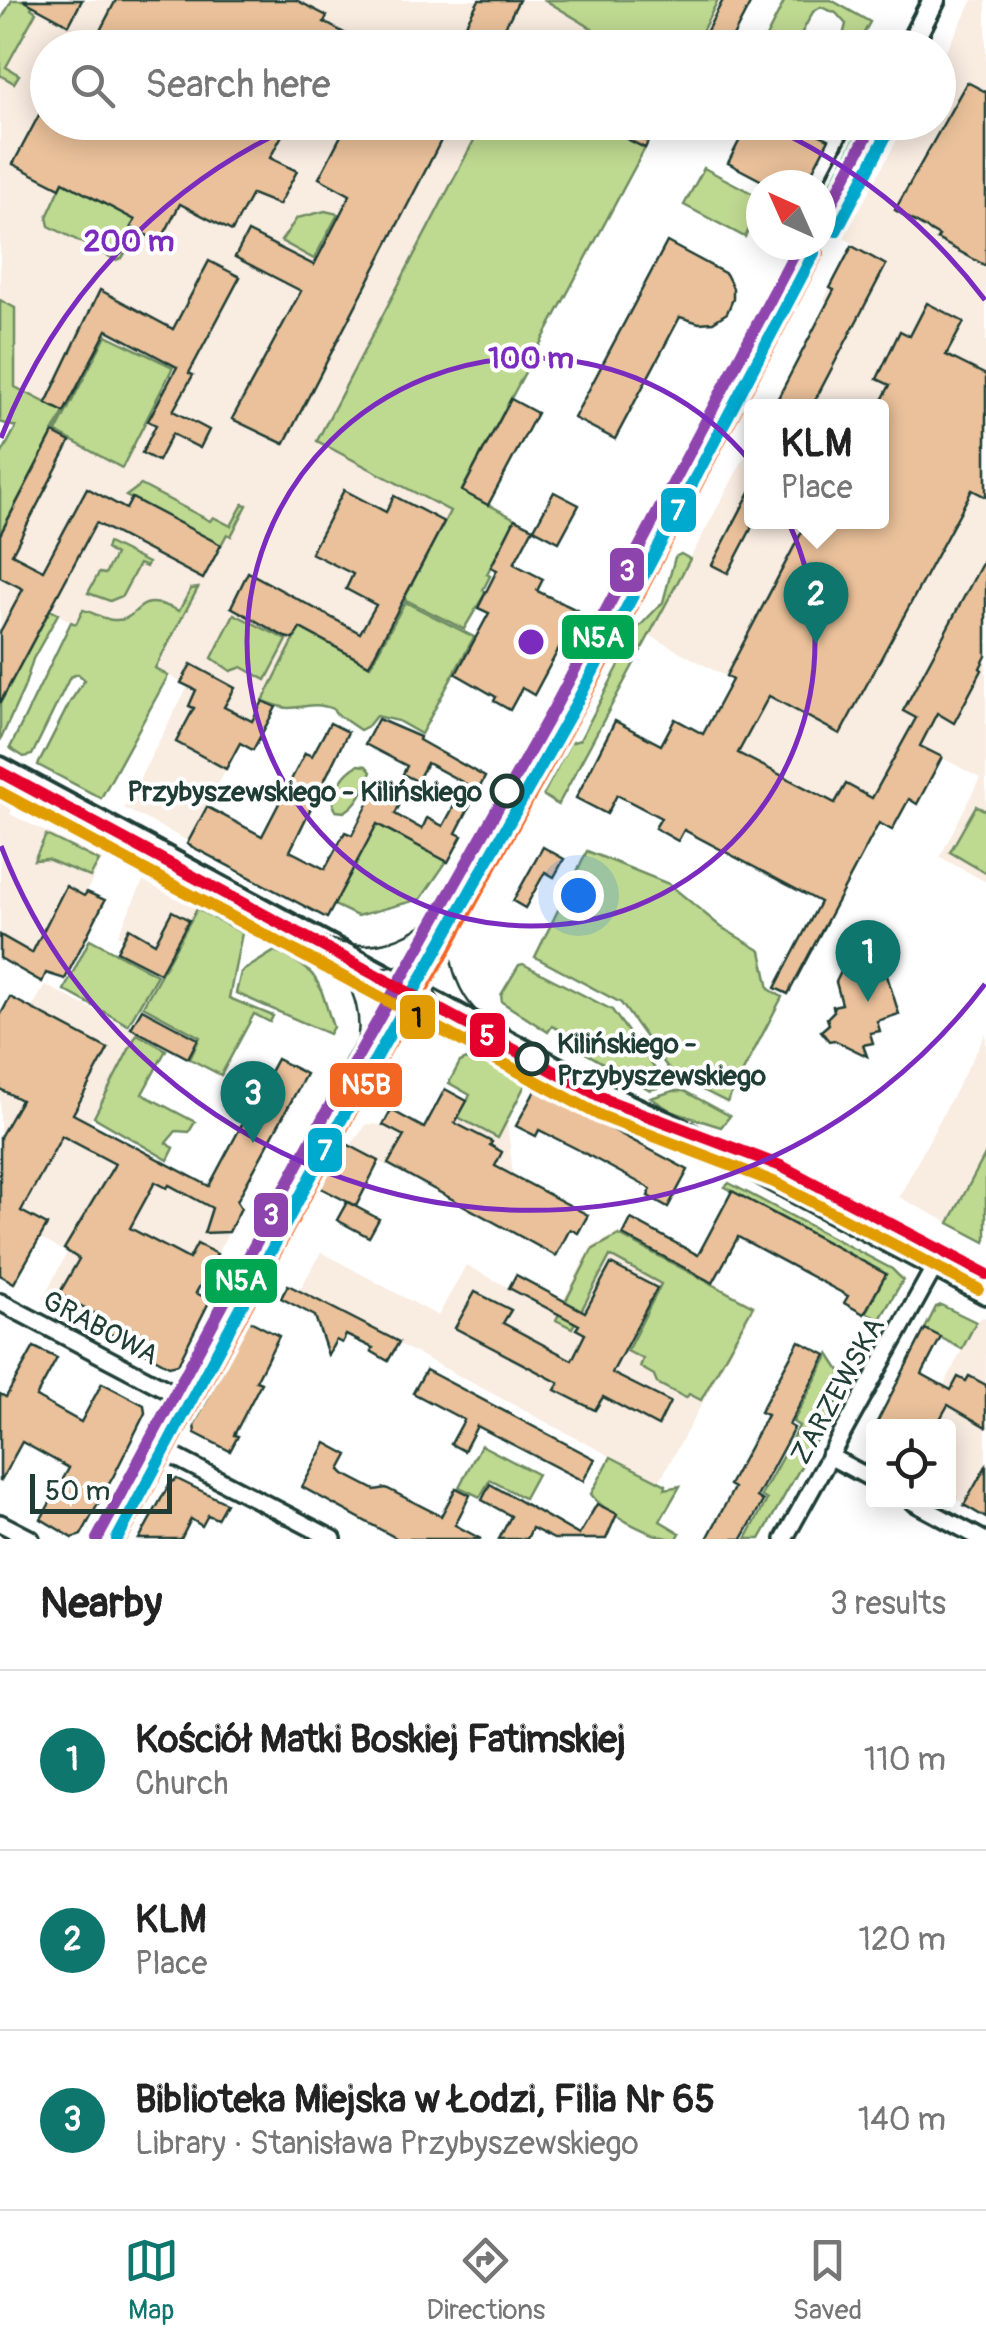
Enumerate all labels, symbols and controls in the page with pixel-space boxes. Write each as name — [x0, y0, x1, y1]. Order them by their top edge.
search box — [30, 30, 956, 140]
icon: search — [65, 58, 120, 113]
text: Search here — [145, 61, 331, 109]
north arrow — [746, 170, 836, 260]
text: 200 m — [84, 223, 174, 260]
text: 100 m — [488, 340, 574, 377]
popup — [744, 399, 889, 529]
text: KLM — [780, 420, 852, 468]
text: Place — [780, 468, 853, 508]
line badge: 7 — [659, 486, 698, 534]
text: 7 — [671, 494, 686, 529]
line badge: 3 — [608, 546, 646, 594]
text: 3 — [619, 554, 635, 589]
pin: 2 — [784, 562, 848, 644]
line badge: N5A — [560, 613, 636, 661]
text: N5A — [572, 621, 624, 656]
centre of rings — [513, 624, 549, 660]
place label: Przybyszewskiego - Kilińskiego — [127, 775, 482, 810]
marker: Przybyszewskiego - Kilińskiego — [491, 775, 523, 807]
your location — [553, 870, 604, 921]
pin: 1 — [836, 920, 900, 1002]
line badge: 1 — [398, 993, 437, 1041]
text: 1 — [412, 1001, 422, 1036]
line badge: 5 — [468, 1011, 507, 1059]
text: 5 — [479, 1019, 495, 1054]
place label: Kilińskiego - Przybyszewskiego — [557, 1027, 766, 1094]
marker: Kilińskiego - Przybyszewskiego — [516, 1043, 548, 1075]
pin: 3 — [220, 1060, 286, 1143]
line badge: N5B — [328, 1061, 404, 1109]
text: N5B — [341, 1068, 391, 1103]
line badge: 7 — [306, 1126, 344, 1174]
text: 7 — [318, 1134, 333, 1169]
line badge: 3 — [252, 1191, 290, 1239]
text: 3 — [263, 1198, 279, 1233]
line badge: N5A — [203, 1257, 279, 1305]
text: N5A — [215, 1264, 267, 1299]
street label: GRABOWA — [36, 1283, 164, 1373]
street label: ZARZEWSKA — [784, 1311, 893, 1470]
map controls — [866, 1419, 956, 1509]
button: locate — [866, 1419, 956, 1509]
scale bar — [30, 1469, 172, 1514]
text: 50 m — [45, 1474, 110, 1509]
text: Nearby — [40, 1578, 162, 1630]
text: 3 results — [830, 1584, 946, 1624]
text: Kościół Matki Boskiej Fatimskiej — [135, 1716, 626, 1764]
text: 1 — [66, 1740, 79, 1780]
text: 110 m — [864, 1740, 946, 1780]
text: Church — [135, 1764, 229, 1804]
text: KLM — [135, 1896, 207, 1944]
text: 2 — [64, 1920, 81, 1960]
text: 120 m — [858, 1920, 946, 1960]
text: Place — [135, 1944, 207, 1984]
text: Biblioteka Miejska w Łodzi, Filia Nr 65 — [135, 2076, 715, 2124]
text: 3 — [64, 2100, 81, 2140]
text: 140 m — [858, 2100, 946, 2140]
text: Library · Stanisława Przybyszewskiego — [135, 2124, 639, 2164]
tab: Map — [124, 2233, 179, 2328]
tab: Directions — [426, 2233, 545, 2328]
tab: Saved — [793, 2233, 862, 2328]

